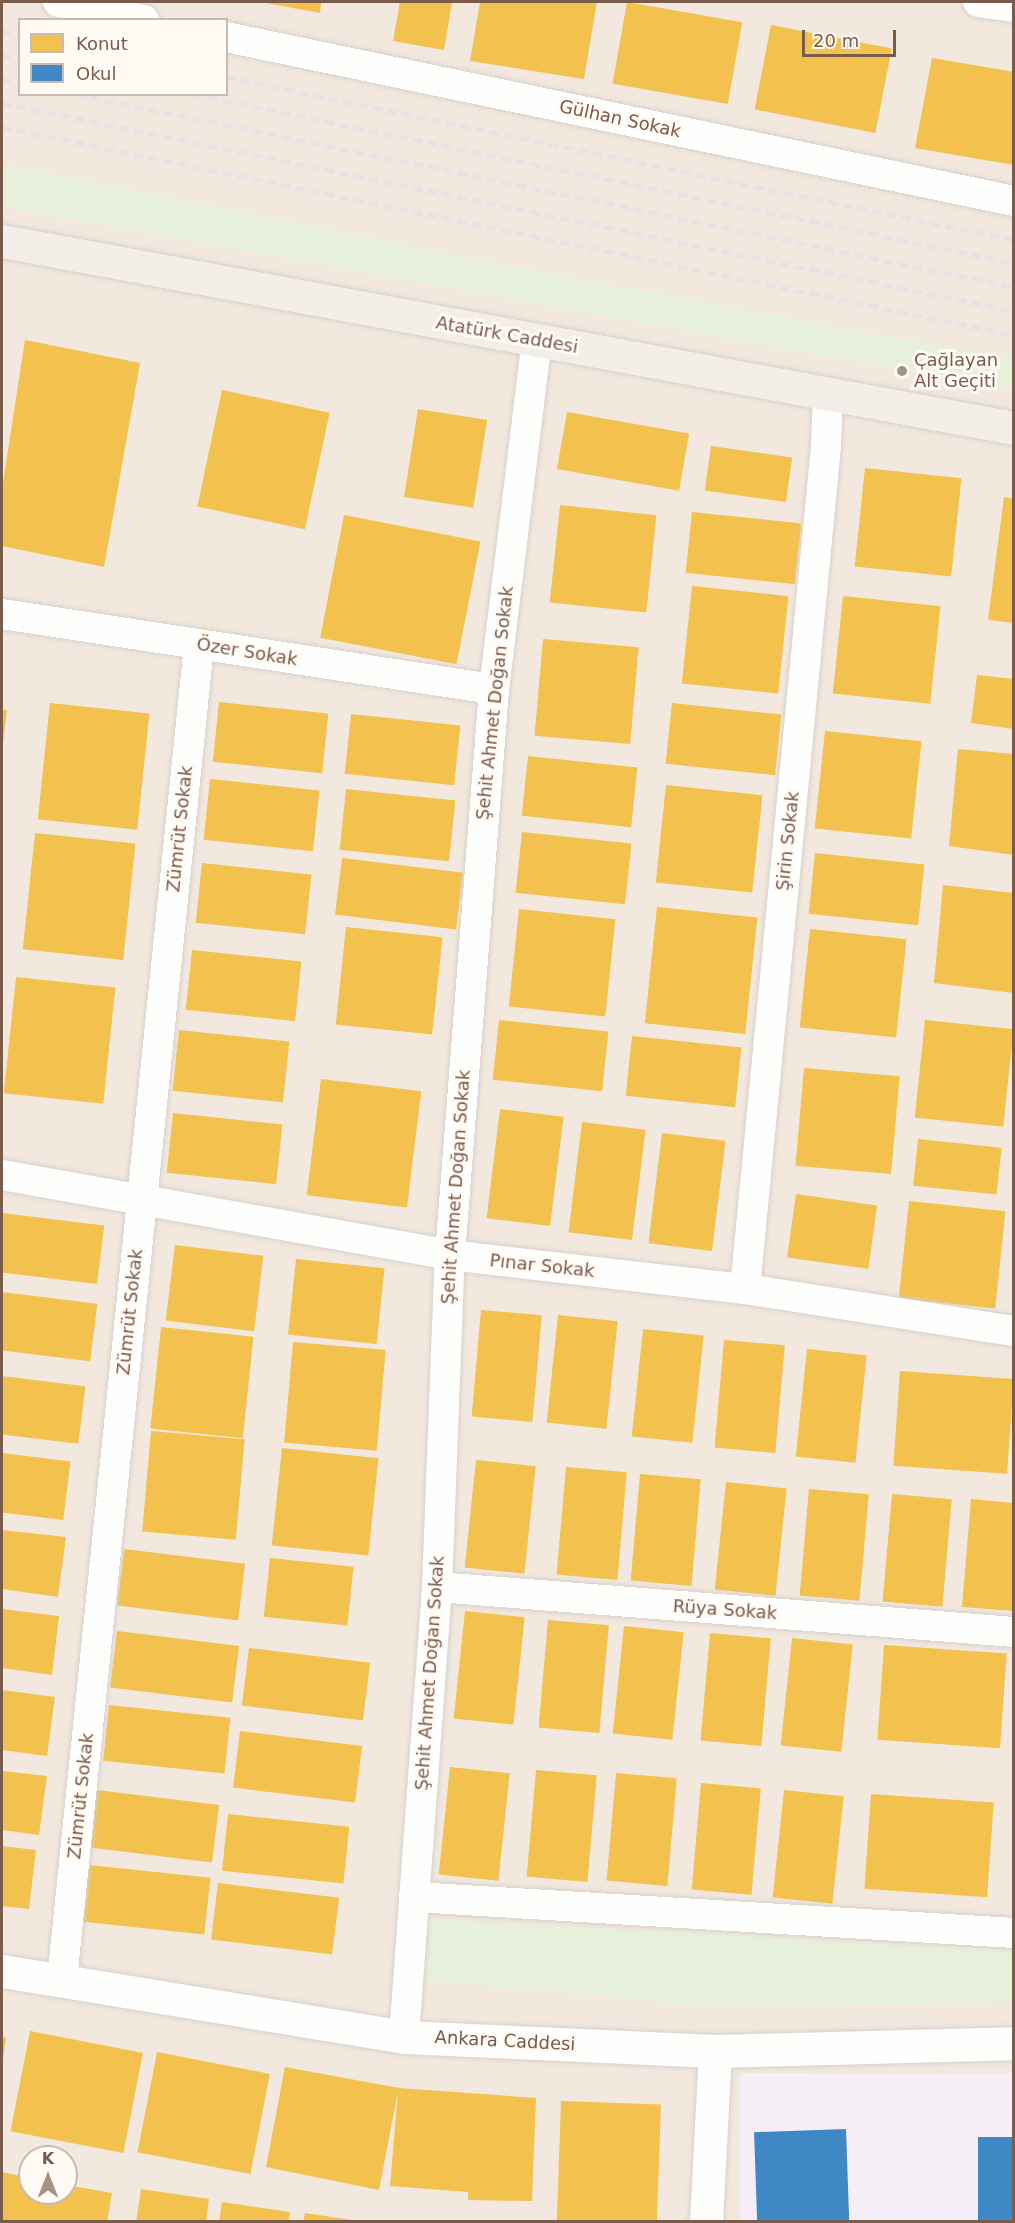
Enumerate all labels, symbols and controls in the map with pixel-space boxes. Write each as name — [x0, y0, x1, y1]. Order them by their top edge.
legend — [18, 18, 228, 96]
scale bar — [805, 18, 900, 56]
text: 20 m — [813, 30, 859, 51]
text: Konut — [76, 33, 128, 54]
text: Okul — [76, 63, 116, 84]
street label: Gülhan Sokak — [557, 96, 683, 142]
street label: Atatürk Caddesi — [434, 312, 580, 358]
place label: Çağlayan Alt Geçiti — [914, 350, 998, 392]
marker: Çağlayan Alt Geçiti — [895, 364, 909, 378]
street label: Şehit Ahmet Doğan Sokak — [472, 585, 518, 821]
street label: Özer Sokak — [195, 633, 299, 671]
street label: Zümrüt Sokak — [163, 765, 197, 893]
street label: Şirin Sokak — [772, 790, 804, 892]
street label: Şehit Ahmet Doğan Sokak — [437, 1069, 475, 1305]
street label: Zümrüt Sokak — [113, 1248, 147, 1376]
street label: Pınar Sokak — [488, 1250, 596, 1282]
street label: Şehit Ahmet Doğan Sokak — [411, 1555, 449, 1791]
street label: Rüya Sokak — [672, 1596, 778, 1624]
street label: Zümrüt Sokak — [64, 1732, 98, 1860]
street label: Ankara Caddesi — [434, 2027, 576, 2055]
north arrow — [18, 2145, 78, 2205]
text: K — [42, 2149, 54, 2168]

